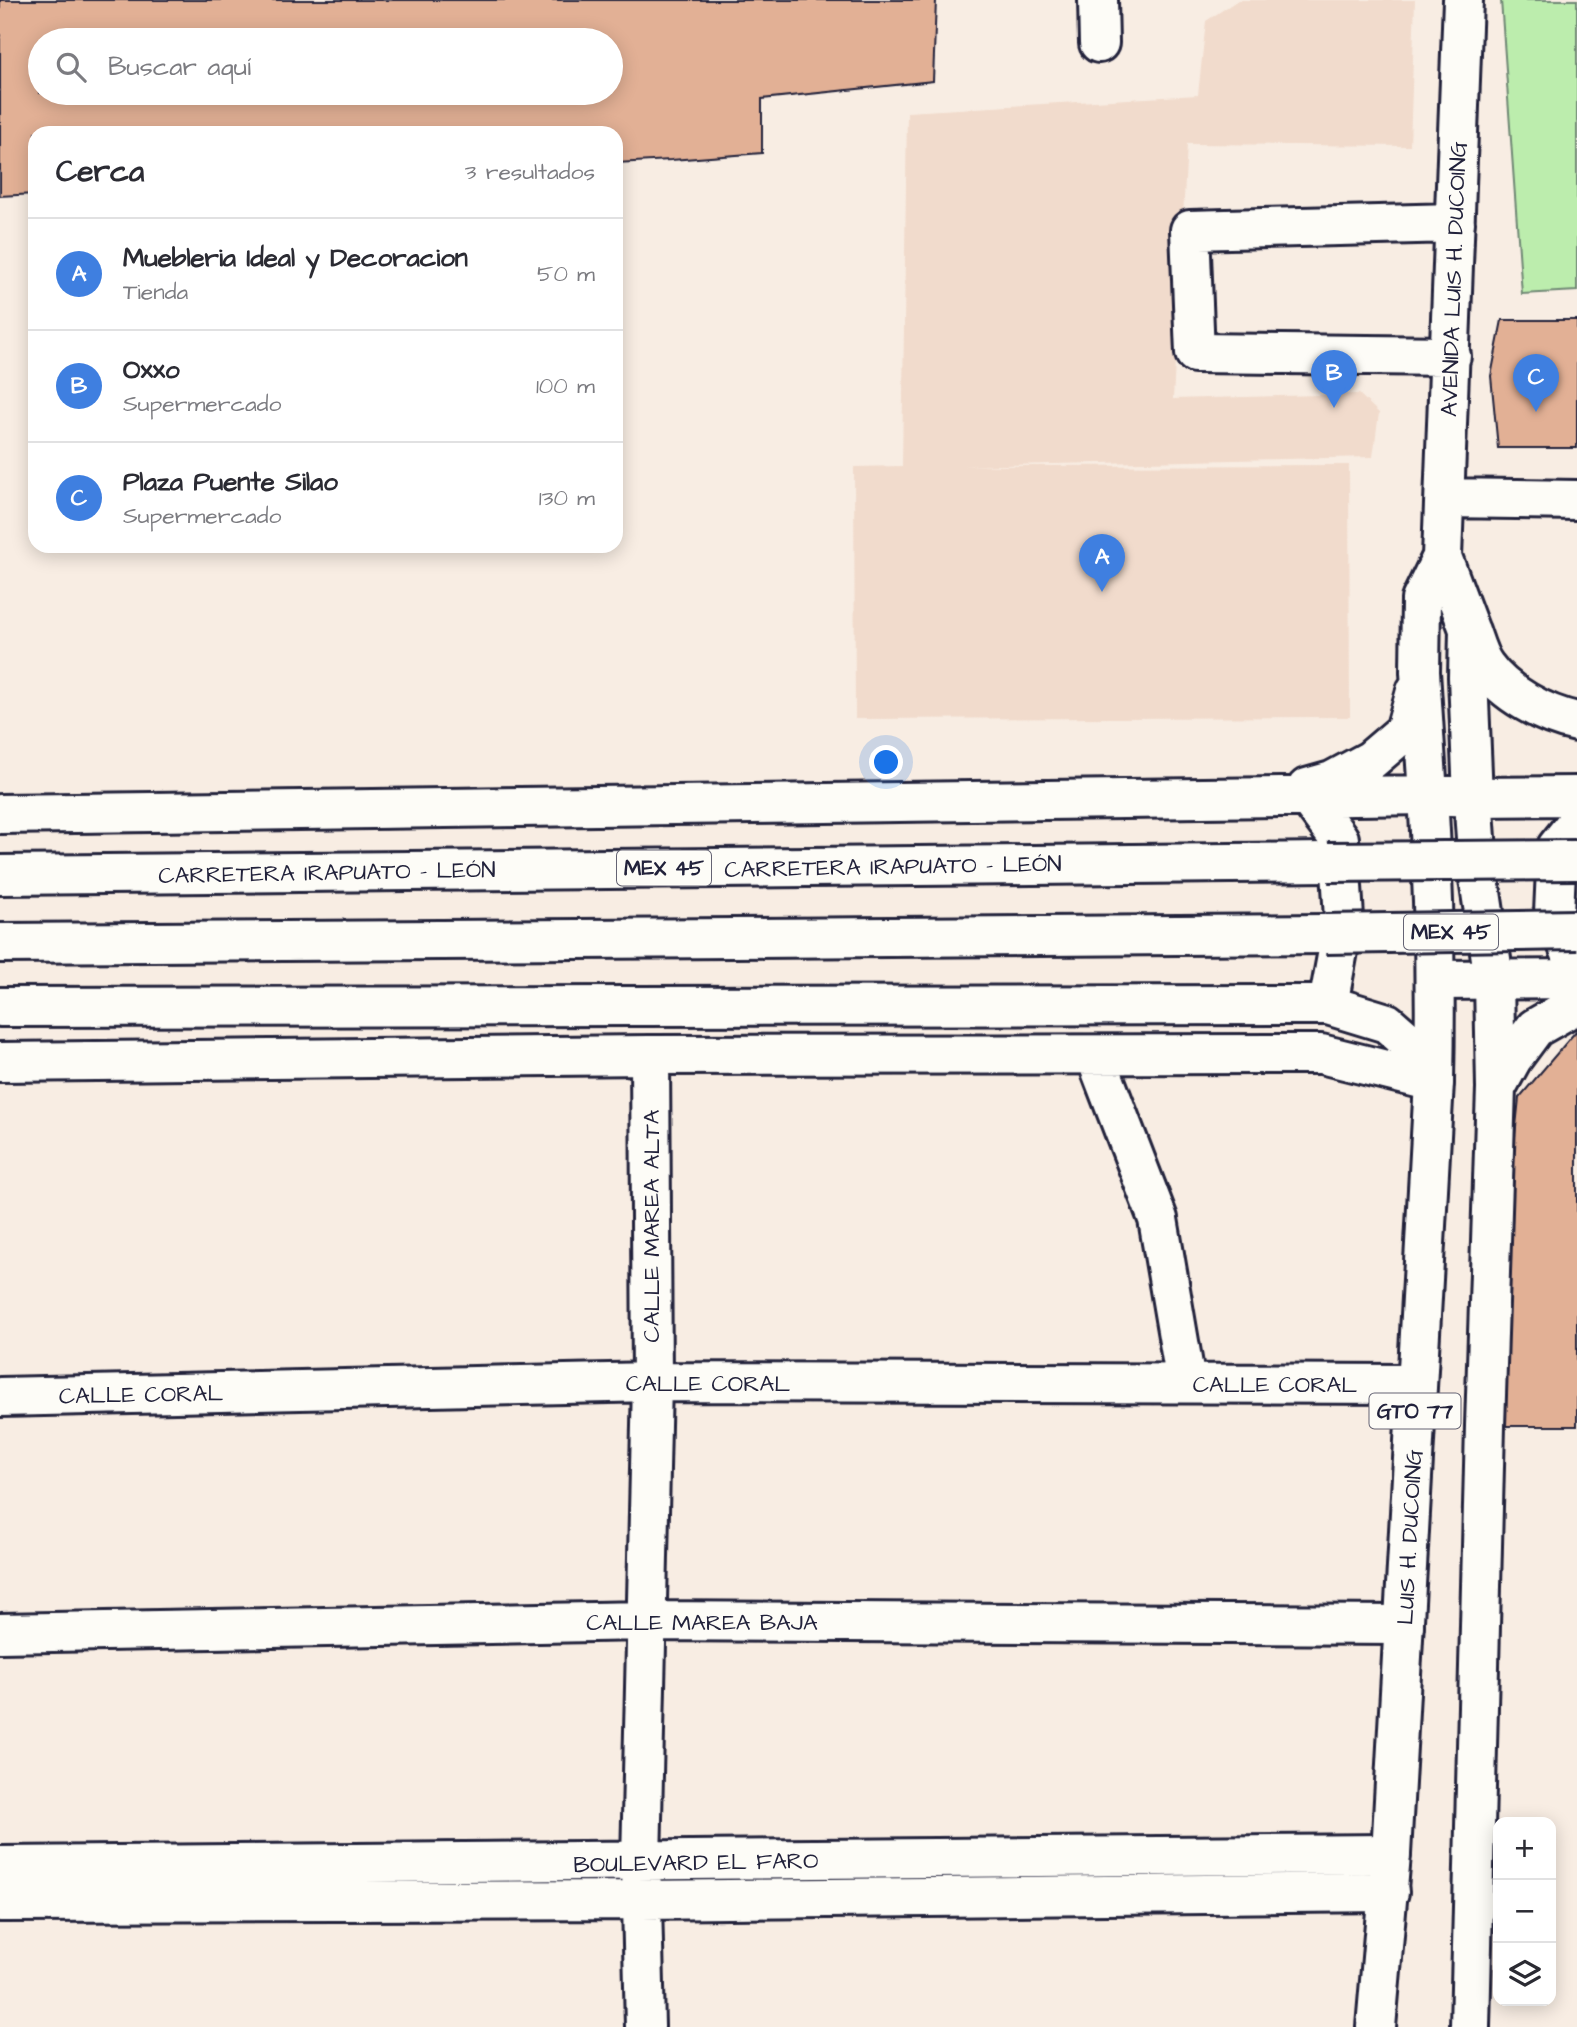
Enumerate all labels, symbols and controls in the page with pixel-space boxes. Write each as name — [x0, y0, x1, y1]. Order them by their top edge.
search box — [28, 28, 623, 105]
icon: search — [52, 48, 90, 86]
text: Buscar aquí — [108, 49, 251, 85]
street label: AVENIDA LUIS H. DUCOING — [1433, 141, 1475, 417]
text: Cerca — [56, 151, 144, 193]
text: 3 resultados — [465, 156, 595, 188]
text: Muebleria Ideal y Decoracion — [123, 240, 468, 276]
text: A — [72, 258, 86, 290]
text: 50 m — [537, 258, 595, 290]
text: Tienda — [123, 276, 188, 308]
pin: B — [1311, 350, 1357, 408]
text: Oxxo — [123, 352, 180, 388]
pin: C — [1513, 354, 1559, 412]
text: B — [71, 370, 87, 402]
text: 100 m — [536, 370, 595, 402]
text: Supermercado — [123, 388, 281, 420]
text: Plaza Puente Silao — [123, 464, 338, 500]
text: C — [71, 482, 87, 514]
text: 130 m — [539, 482, 595, 514]
text: Supermercado — [123, 500, 281, 532]
pin: A — [1079, 534, 1125, 592]
your location — [869, 745, 903, 779]
street label: CARRETERA IRAPUATO - LEÓN — [724, 848, 1062, 886]
road number: MEX 45 — [617, 850, 711, 886]
street label: CARRETERA IRAPUATO - LEÓN — [158, 854, 496, 892]
road number: MEX 45 — [1404, 914, 1498, 950]
street label: CALLE MAREA ALTA — [636, 1109, 668, 1343]
street label: CALLE CORAL — [626, 1368, 790, 1400]
street label: CALLE CORAL — [1193, 1369, 1357, 1401]
street label: CALLE CORAL — [59, 1378, 224, 1412]
road number: GTO 77 — [1370, 1394, 1460, 1428]
street label: LUIS H. DUCOING — [1389, 1448, 1431, 1626]
street label: CALLE MAREA BAJA — [586, 1607, 818, 1639]
map controls — [1493, 1817, 1556, 2006]
button: + — [1493, 1817, 1556, 1880]
street label: BOULEVARD EL FARO — [573, 1845, 819, 1881]
button: − — [1493, 1880, 1556, 1943]
button: layers — [1493, 1943, 1556, 2006]

